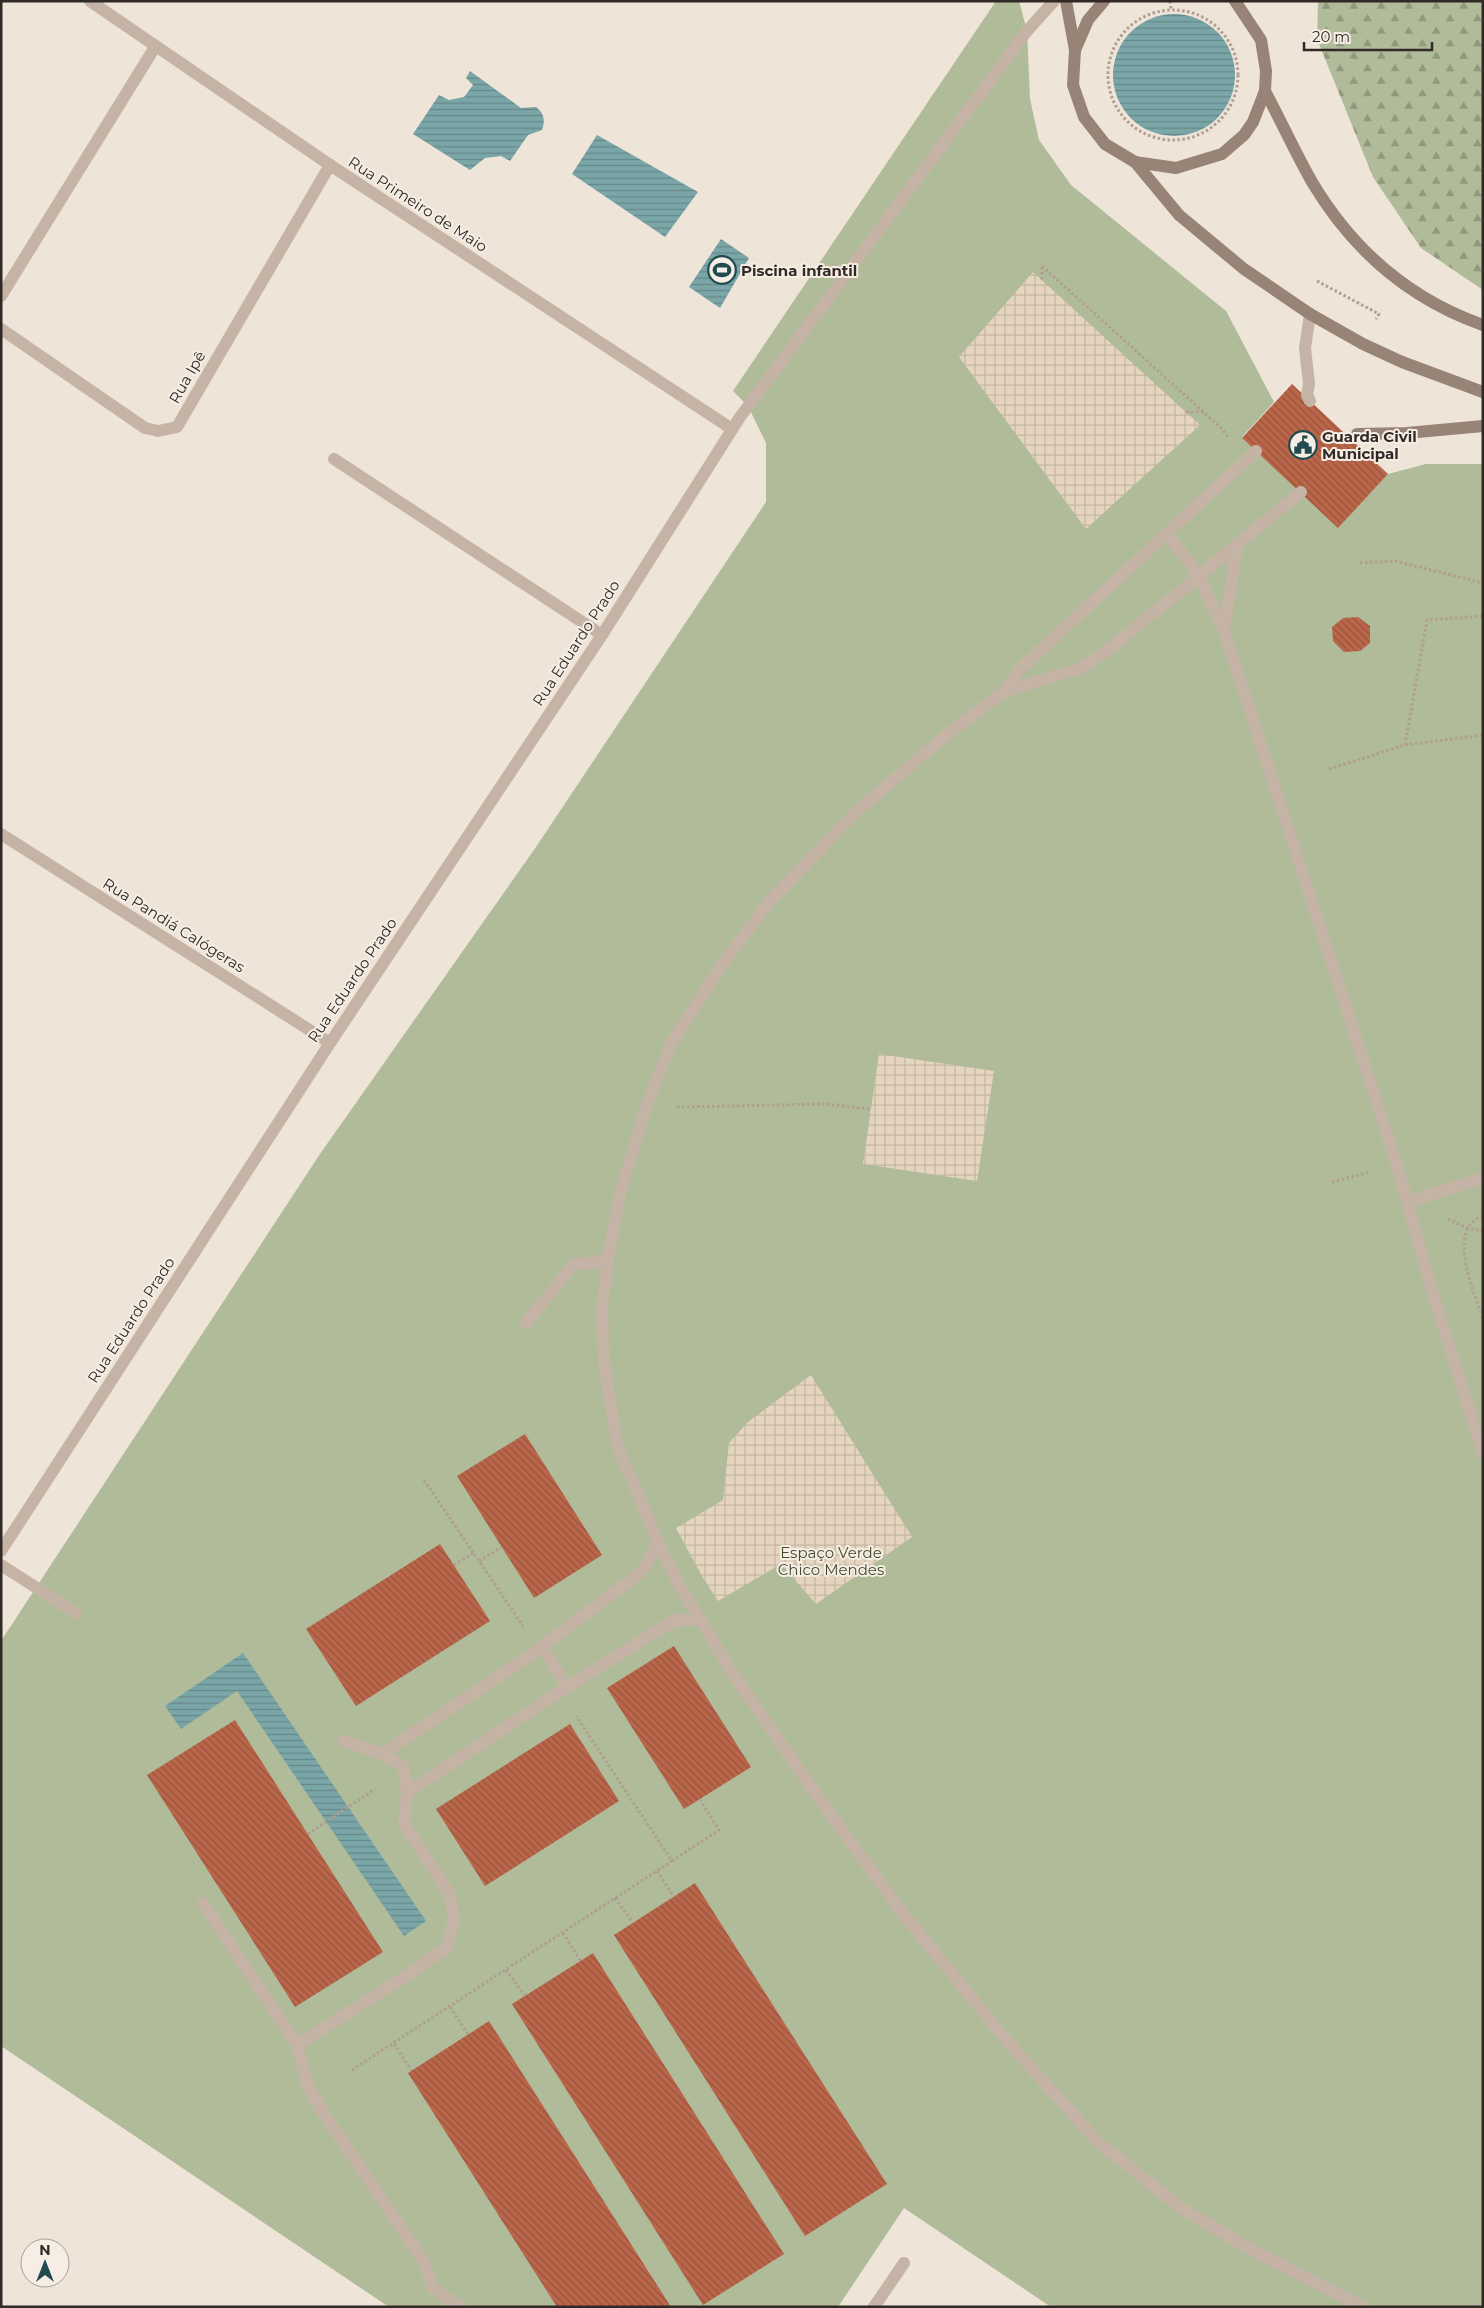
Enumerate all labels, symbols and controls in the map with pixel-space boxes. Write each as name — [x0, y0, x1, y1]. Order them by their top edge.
scale bar — [1304, 20, 1432, 52]
text: 20 m — [1312, 27, 1350, 46]
street label: Rua Primeiro de Maio — [345, 152, 491, 256]
sports icon: Piscina infantil — [707, 255, 737, 285]
place label: Piscina infantil — [741, 261, 857, 280]
street label: Rua Ipê — [164, 347, 210, 407]
place label: Guarda Civil Municipal — [1322, 427, 1417, 463]
public building icon: Guarda Civil Municipal — [1288, 430, 1318, 460]
street label: Rua Eduardo Prado — [528, 576, 624, 710]
street label: Rua Pandiá Calógeras — [99, 874, 249, 976]
street label: Rua Eduardo Prado — [303, 914, 401, 1046]
street label: Rua Eduardo Prado — [83, 1253, 179, 1387]
park label: Espaço Verde Chico Mendes — [778, 1543, 884, 1579]
north arrow — [20, 2238, 70, 2288]
text: N — [39, 2241, 51, 2259]

